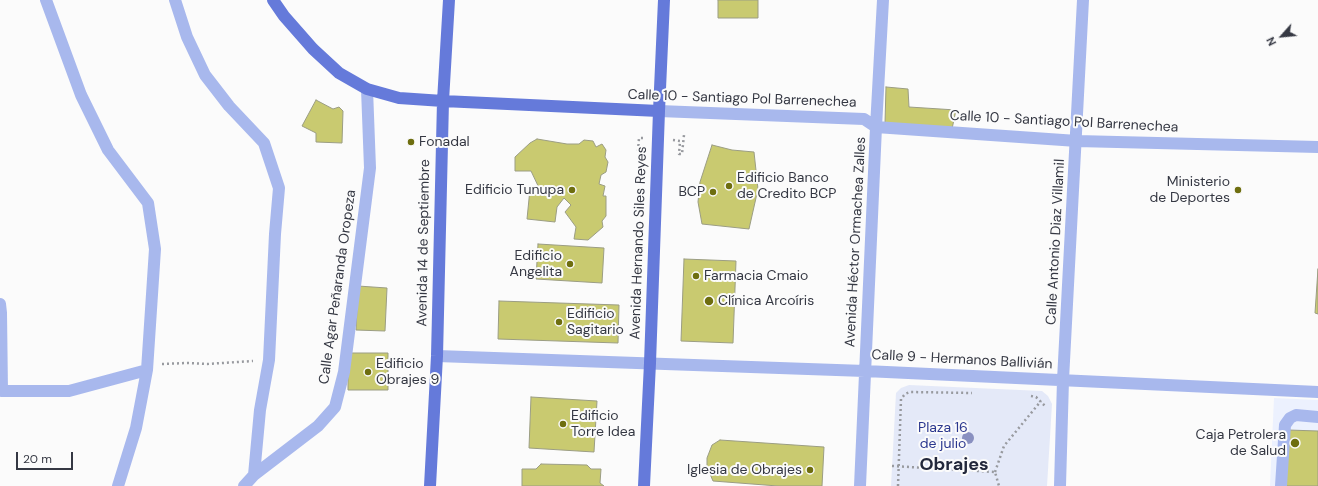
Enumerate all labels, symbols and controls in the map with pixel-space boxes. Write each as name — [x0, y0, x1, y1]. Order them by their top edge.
north arrow — [1262, 16, 1302, 56]
text: N — [1263, 35, 1279, 48]
street label: Calle 10 - Santiago Pol Barrenechea — [627, 87, 857, 111]
street label: Calle 10 - Santiago Pol Barrenechea — [949, 108, 1179, 136]
place label: Fonadal — [419, 134, 470, 150]
street label: Avenida Héctor Ormachea Zalles — [842, 136, 870, 348]
marker: Fonadal — [406, 137, 416, 147]
street label: Avenida Hernando Siles Reyes — [627, 146, 651, 340]
street label: Avenida 14 de Septiembre — [414, 159, 434, 327]
street label: Calle Antonio Diaz Villamil — [1043, 159, 1069, 325]
place label: Edificio Banco de Credito BCP — [737, 170, 836, 202]
place label: Ministerio de Deportes — [1149, 174, 1230, 206]
marker: Edificio Banco de Credito BCP — [724, 181, 734, 191]
place label: Edificio Tunupa — [465, 182, 564, 198]
place label: BCP — [678, 184, 705, 200]
marker: Edificio Tunupa — [567, 185, 577, 195]
marker: Ministerio de Deportes — [1233, 185, 1243, 195]
marker: BCP — [708, 187, 718, 197]
street label: Calle Agar Peñaranda Oropeza — [316, 189, 360, 385]
place label: Edificio Angelita — [510, 248, 562, 280]
marker: Edificio Angelita — [565, 259, 575, 269]
place label: Farmacia Cmaio — [704, 268, 808, 284]
marker: Farmacia Cmaio — [691, 271, 701, 281]
place label: Clínica Arcoíris — [718, 293, 814, 309]
marker: Clínica Arcoíris — [703, 295, 715, 307]
place label: Edificio Sagitario — [567, 306, 624, 338]
marker: Edificio Sagitario — [554, 317, 564, 327]
street label: Calle 9 - Hermanos Ballivián — [871, 347, 1053, 373]
place label: Edificio Obrajes 9 — [376, 356, 439, 388]
marker: Edificio Obrajes 9 — [363, 367, 373, 377]
place label: Edificio Torre Idea — [571, 408, 635, 440]
marker: Edificio Torre Idea — [558, 419, 568, 429]
park label: Plaza 16 de julio — [918, 420, 968, 452]
place label: Caja Petrolera de Salud — [1196, 427, 1286, 460]
marker: Caja Petrolera de Salud — [1289, 437, 1301, 449]
scale bar — [18, 444, 75, 470]
text: 20 m — [23, 451, 52, 467]
district label: Obrajes — [919, 454, 989, 476]
place label: Iglesia de Obrajes — [687, 462, 802, 478]
marker: Iglesia de Obrajes — [805, 465, 815, 475]

